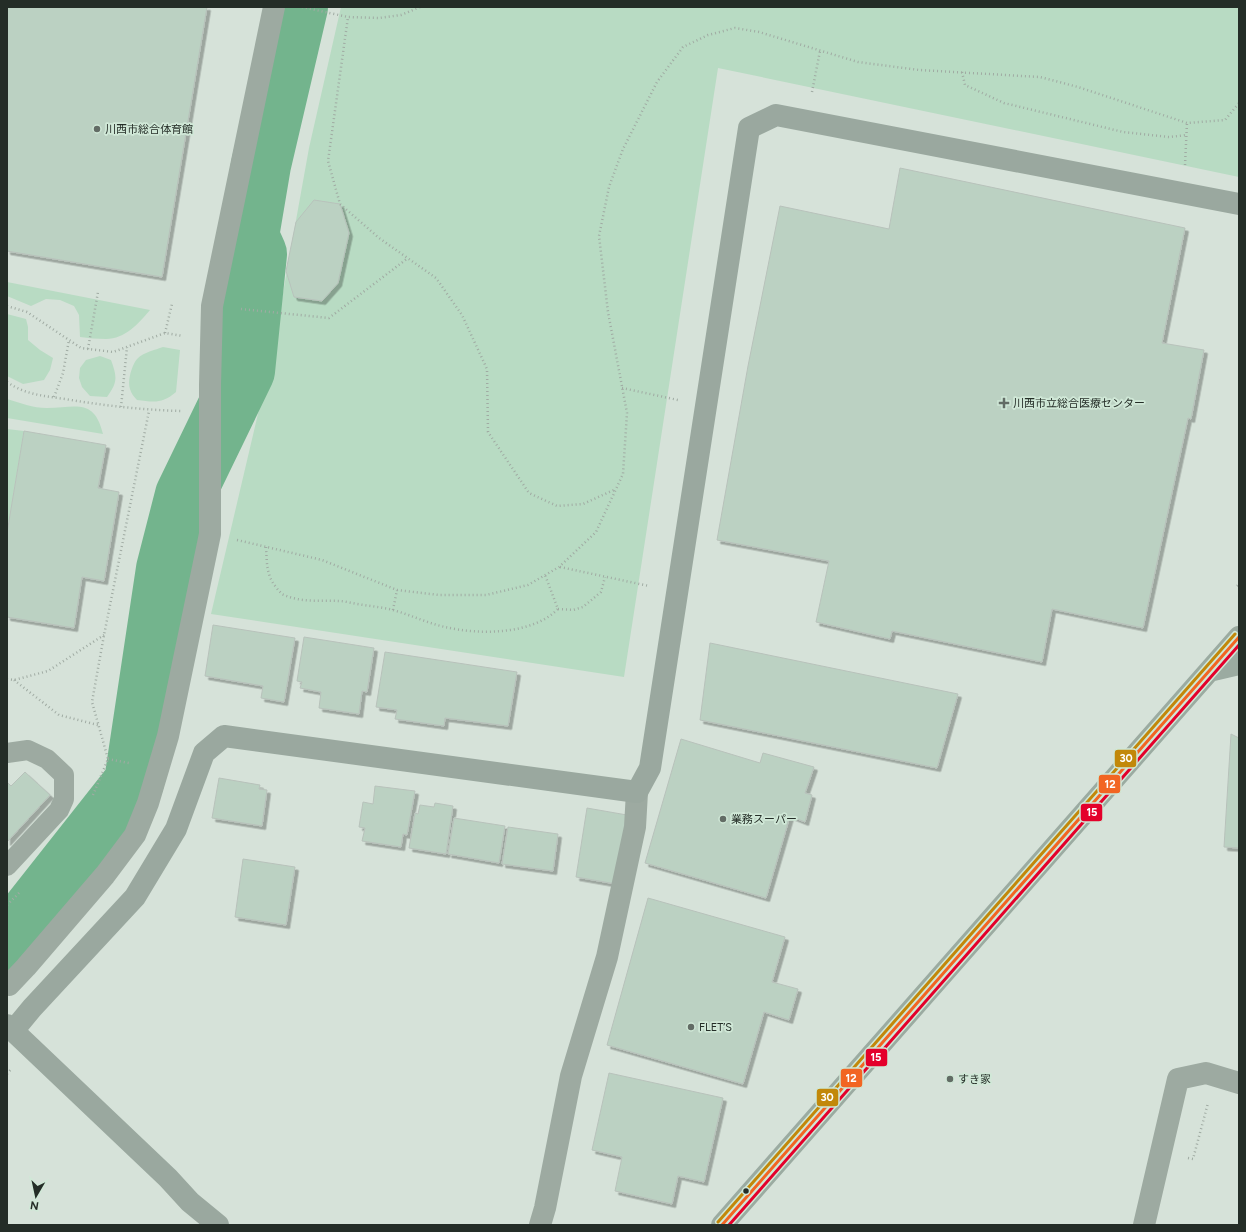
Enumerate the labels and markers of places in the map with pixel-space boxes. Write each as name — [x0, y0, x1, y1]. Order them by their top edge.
place label: 川西市総合体育館 — [105, 123, 193, 136]
marker: 川西市総合体育館 — [92, 124, 102, 134]
marker: 川西市立総合医療センター — [998, 397, 1010, 409]
place label: 川西市立総合医療センター — [1013, 397, 1145, 410]
place label: 業務スーパー — [731, 813, 797, 826]
marker: 業務スーパー — [718, 814, 728, 824]
place label: FLET’S — [699, 1021, 732, 1034]
marker: FLET’S — [686, 1022, 696, 1032]
place label: すき家 — [958, 1073, 991, 1086]
marker: すき家 — [945, 1074, 955, 1084]
unlabelled marker — [741, 1186, 751, 1196]

